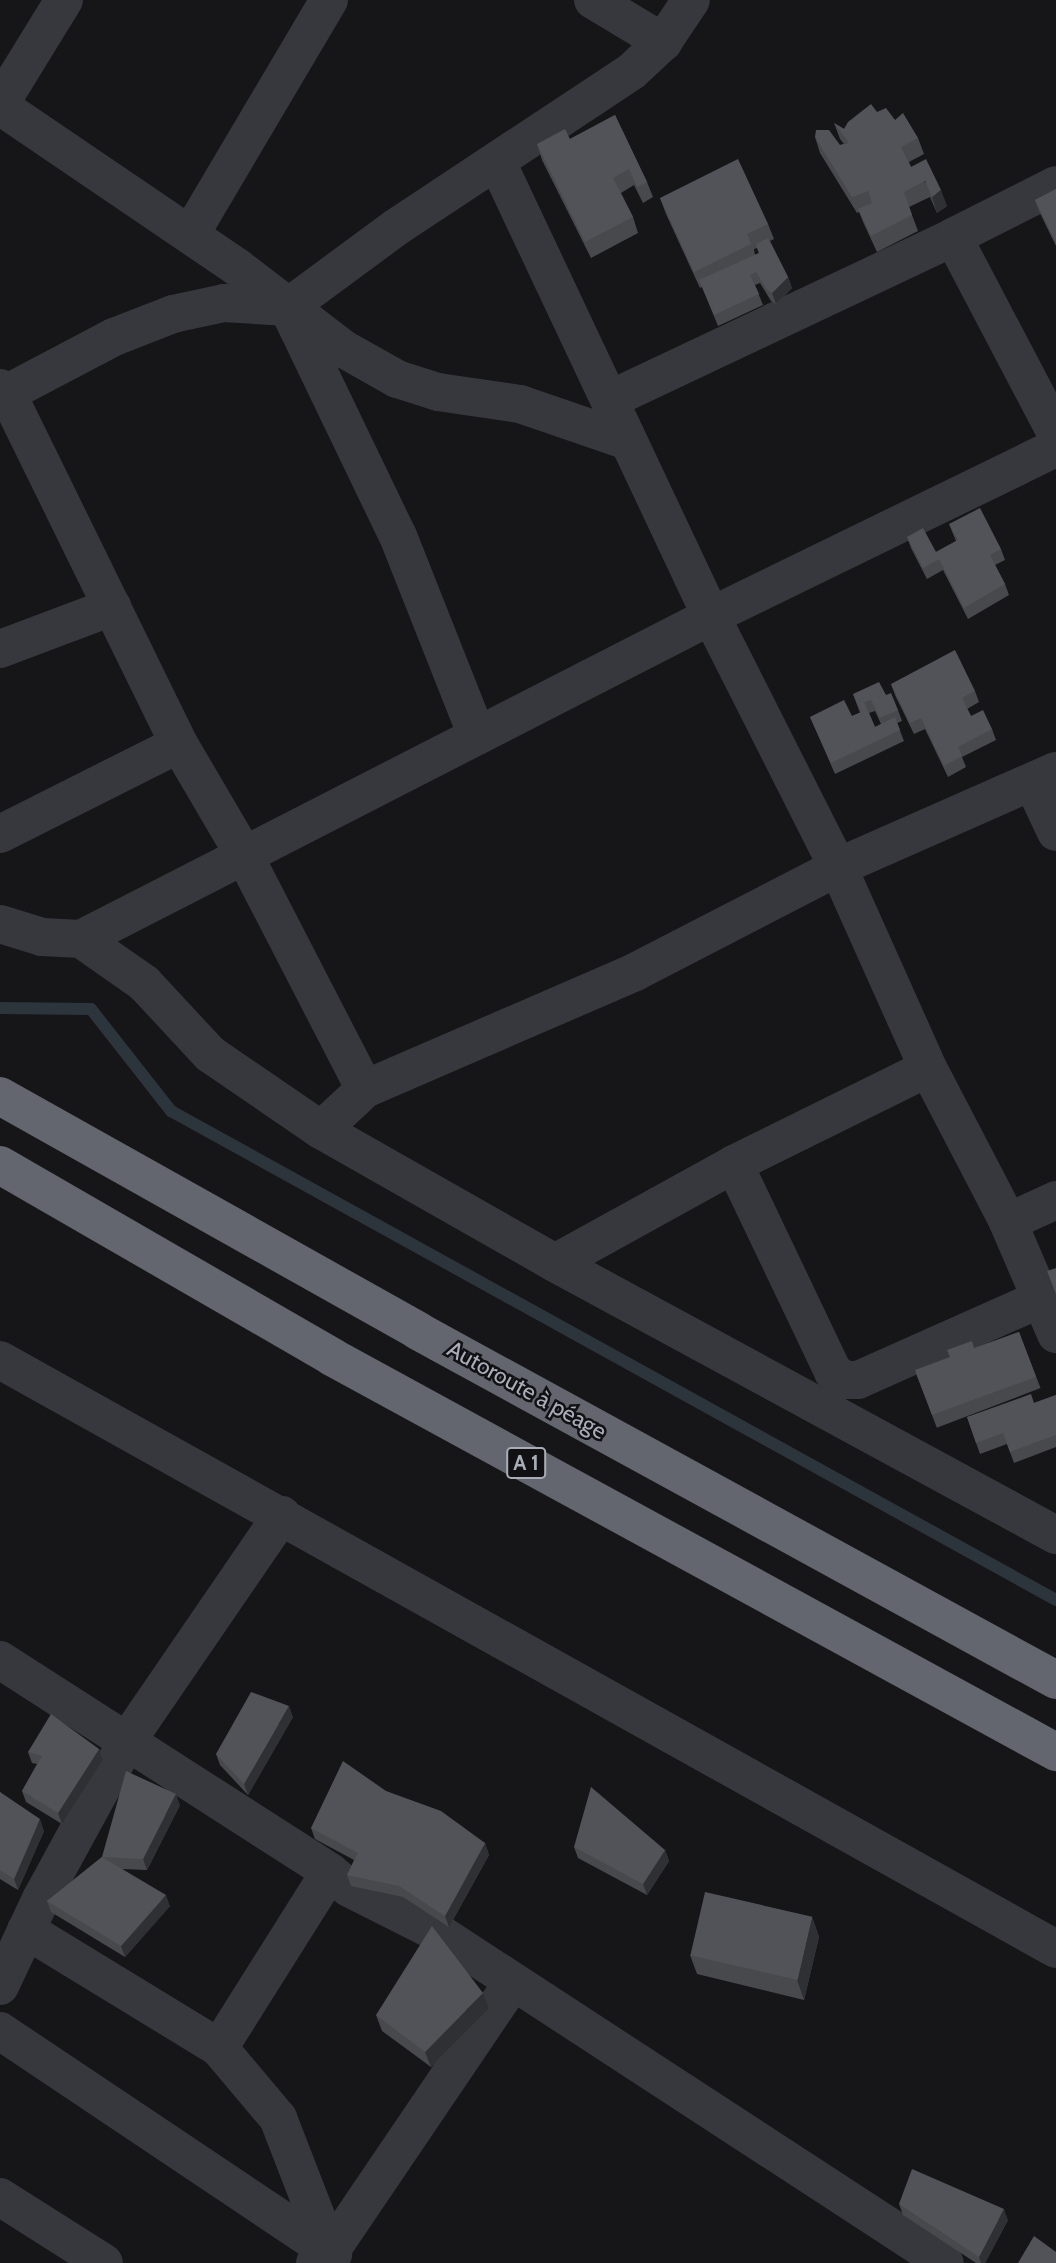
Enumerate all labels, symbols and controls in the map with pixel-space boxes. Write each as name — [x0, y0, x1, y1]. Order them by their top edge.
street label: Autoroute à péage — [443, 1335, 611, 1445]
road number: A 1 — [505, 1446, 547, 1480]

